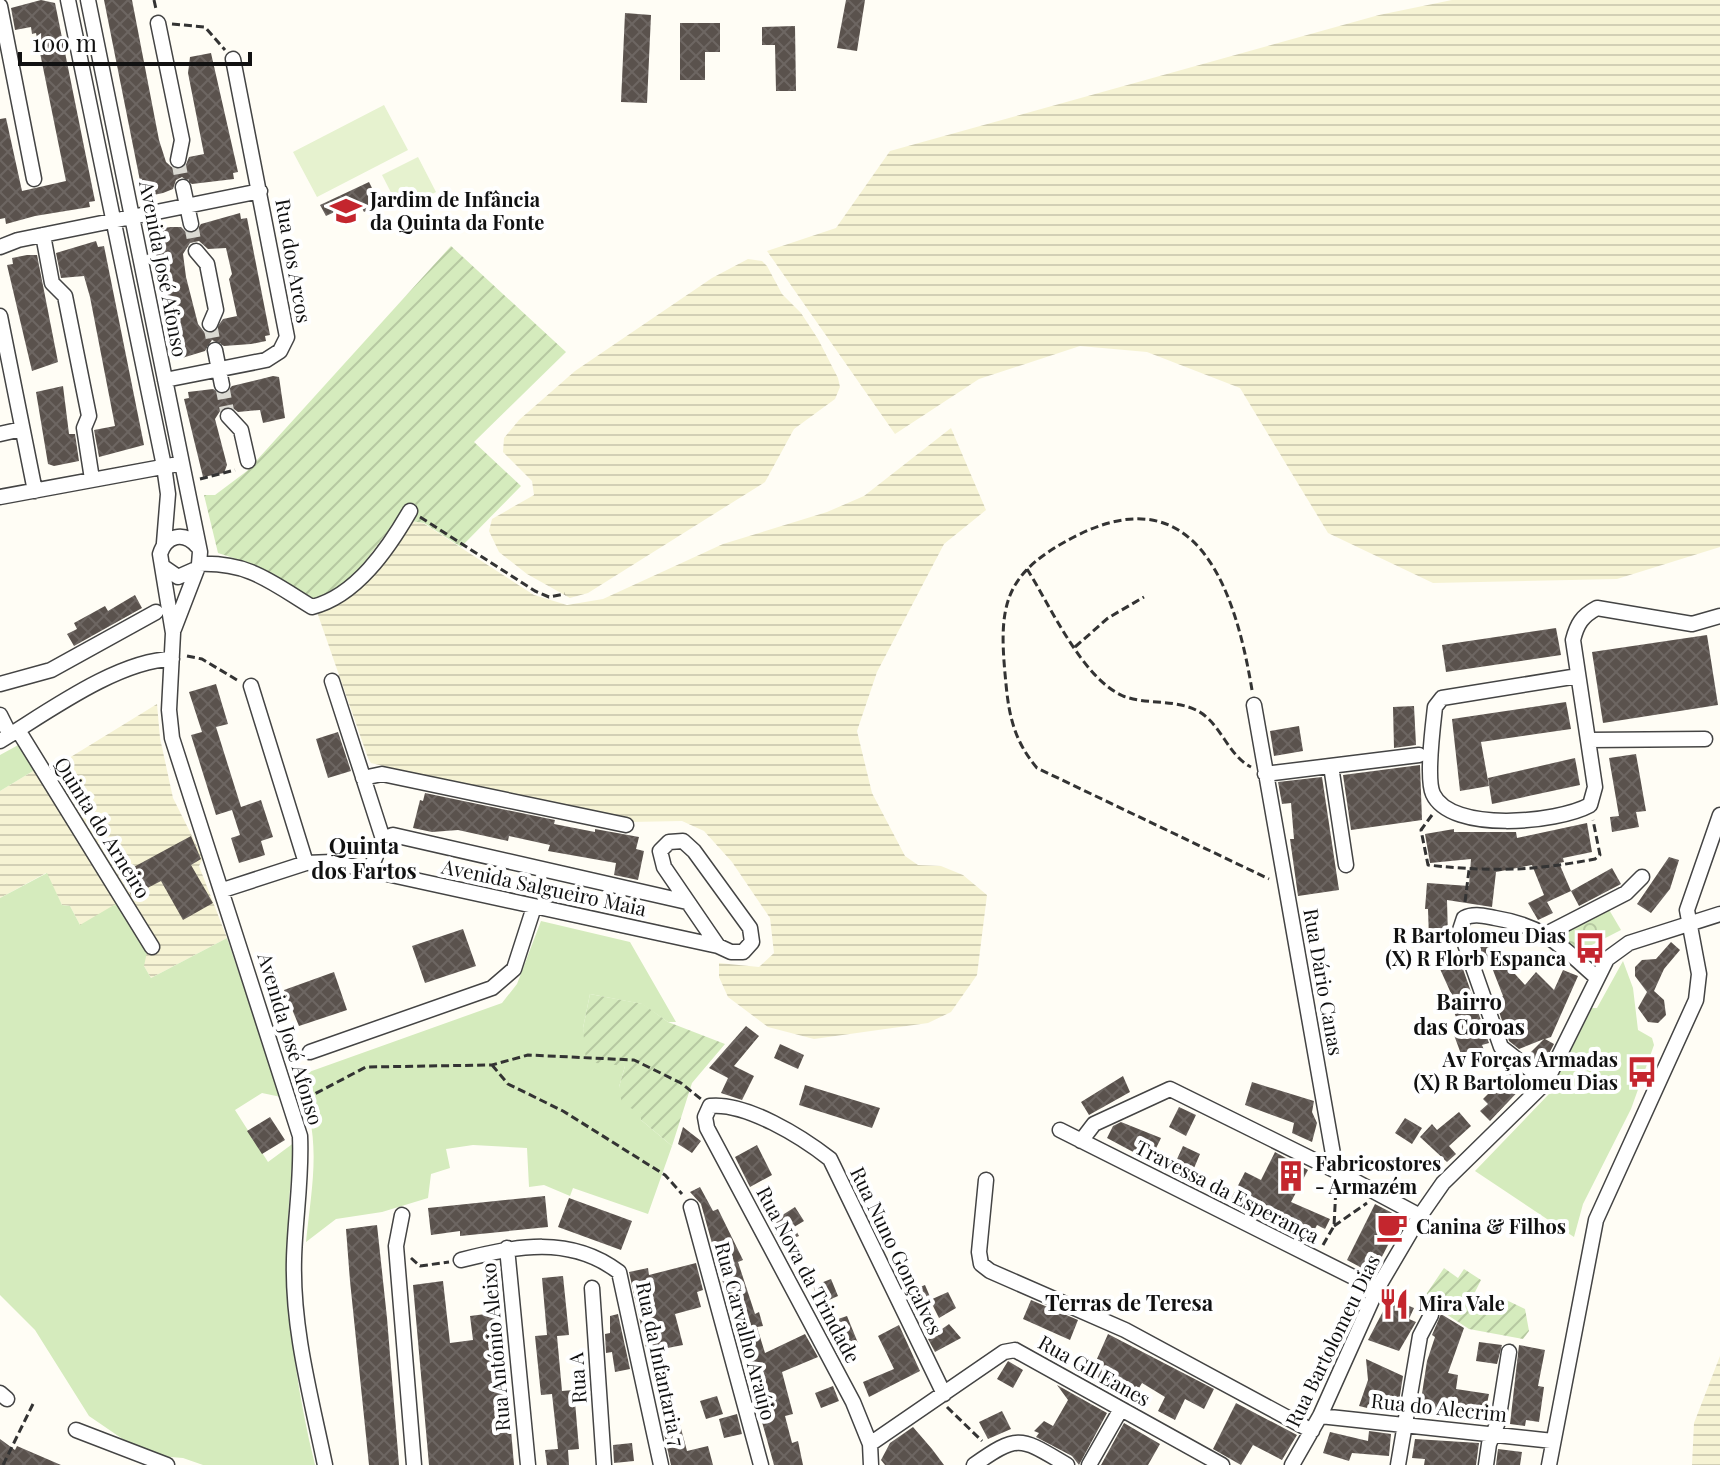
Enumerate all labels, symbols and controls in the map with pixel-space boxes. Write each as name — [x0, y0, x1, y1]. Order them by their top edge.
scale bar — [20, 16, 250, 66]
text: 100 m — [32, 26, 97, 58]
street label: Avenida José Afonso — [134, 177, 195, 359]
place label: Jardim de Infância da Quinta da Fonte — [369, 185, 544, 235]
school or university icon: Jardim de Infância da Quinta da Fonte — [329, 194, 363, 228]
street label: Rua dos Arcos — [270, 196, 319, 325]
street label: Quinta do Arneiro — [49, 751, 158, 903]
district label: Quinta dos Fartos — [311, 830, 417, 885]
street label: Avenida Salgueiro Maia — [438, 851, 649, 921]
street label: Rua Dário Canas — [1298, 906, 1351, 1057]
place label: R Bartolomeu Dias (X) R Florb Espanca — [1385, 921, 1567, 971]
bus stop icon: R Bartolomeu Dias (X) R Florb Espanca — [1573, 931, 1607, 965]
street label: Avenida José Afonso — [252, 948, 330, 1128]
district label: Bairro das Coroas — [1413, 986, 1525, 1041]
place label: Av Forças Armadas (X) R Bartolomeu Dias — [1414, 1045, 1618, 1095]
bus stop icon: Av Forças Armadas (X) R Bartolomeu Dias — [1625, 1055, 1659, 1089]
street label: Travessa da Esperança — [1131, 1133, 1324, 1249]
place label: Fabricostores - Armazém — [1315, 1149, 1441, 1199]
building icon: Fabricostores - Armazém — [1274, 1159, 1308, 1193]
street label: Rua Nuno Gonçalves — [845, 1162, 950, 1339]
street label: Rua Nova da Trindade — [751, 1181, 867, 1367]
cafe icon: Canina & Filhos — [1375, 1210, 1409, 1244]
place label: Canina & Filhos — [1416, 1212, 1566, 1239]
street label: Rua Carvalho Araújo — [710, 1238, 783, 1423]
street label: Rua Bartolomeu Dias — [1278, 1250, 1385, 1431]
street label: Rua António Aleixo — [474, 1262, 515, 1433]
street label: Rua da Infantaria 7 — [631, 1279, 692, 1448]
district label: Terras de Teresa — [1045, 1287, 1214, 1317]
restaurant icon: Mira Vale — [1377, 1287, 1411, 1321]
place label: Mira Vale — [1418, 1289, 1505, 1316]
street label: Rua GIl Eanes — [1034, 1328, 1155, 1412]
street label: Rua A — [561, 1351, 592, 1405]
street label: Rua do Alecrim — [1370, 1386, 1509, 1427]

